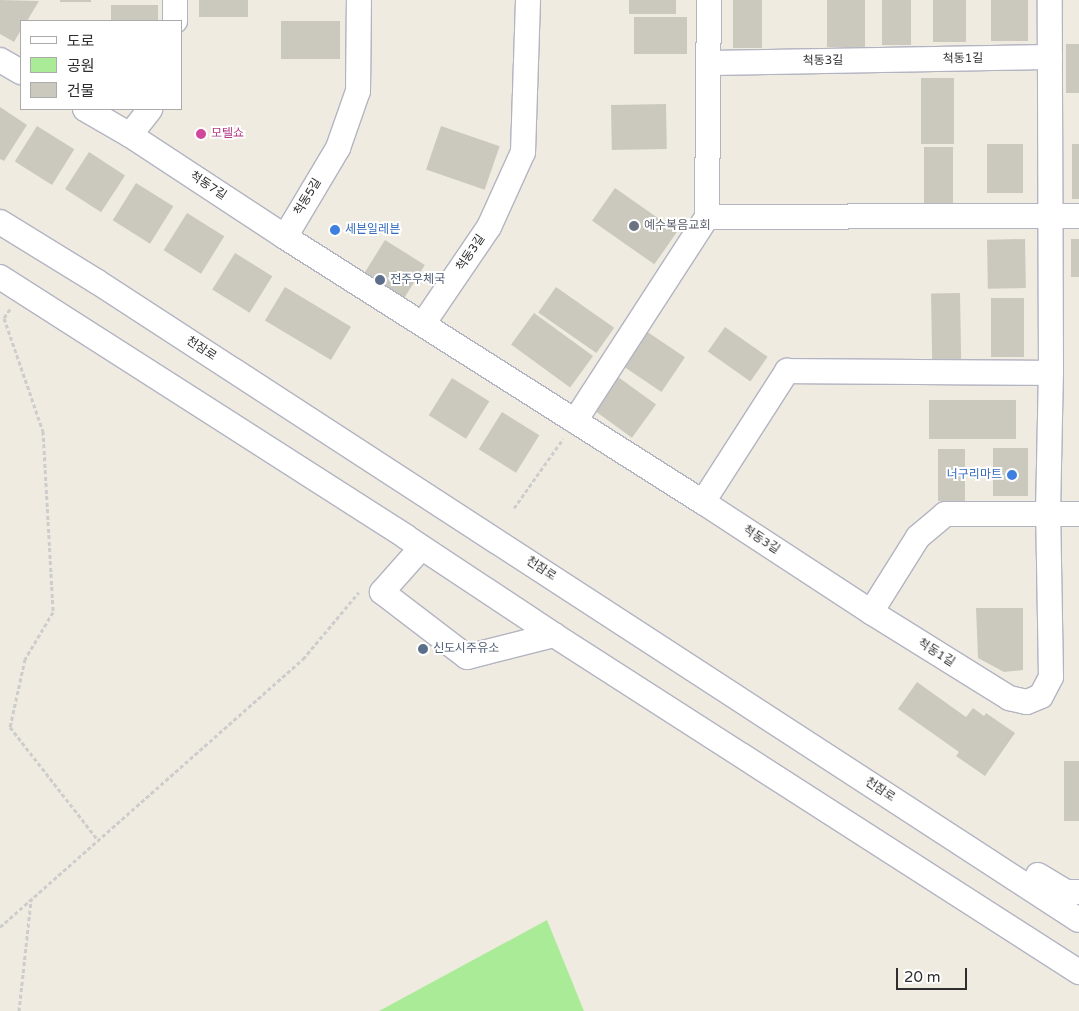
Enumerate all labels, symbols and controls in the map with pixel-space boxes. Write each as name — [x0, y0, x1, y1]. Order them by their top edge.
legend — [20, 20, 182, 110]
text: 도로 — [67, 32, 95, 50]
street label: 척동1길 — [943, 51, 983, 67]
street label: 척동3길 — [803, 53, 843, 69]
text: 공원 — [67, 57, 95, 75]
text: 건물 — [67, 82, 95, 100]
place label: 모텔쇼 — [211, 127, 244, 141]
marker: 모텔쇼 — [195, 128, 207, 140]
street label: 척동7길 — [187, 169, 229, 203]
street label: 척동5길 — [291, 176, 325, 218]
place label: 예수복음교회 — [644, 219, 710, 233]
marker: 예수복음교회 — [628, 220, 640, 232]
place label: 세븐일레븐 — [345, 223, 400, 237]
marker: 세븐일레븐 — [329, 224, 341, 236]
street label: 척동3길 — [454, 232, 488, 274]
place label: 전주우체국 — [390, 273, 445, 287]
marker: 전주우체국 — [374, 274, 386, 286]
street label: 천잠로 — [183, 334, 219, 364]
place label: 너구리마트 — [947, 468, 1002, 482]
marker: 너구리마트 — [1006, 469, 1018, 481]
street label: 척동3길 — [740, 523, 782, 557]
street label: 천잠로 — [523, 554, 559, 584]
street label: 척동1길 — [915, 636, 957, 670]
place label: 신도시주유소 — [433, 642, 499, 656]
marker: 신도시주유소 — [417, 643, 429, 655]
street label: 천잠로 — [862, 775, 898, 805]
scale bar — [899, 958, 970, 990]
text: 20 m — [904, 968, 941, 986]

